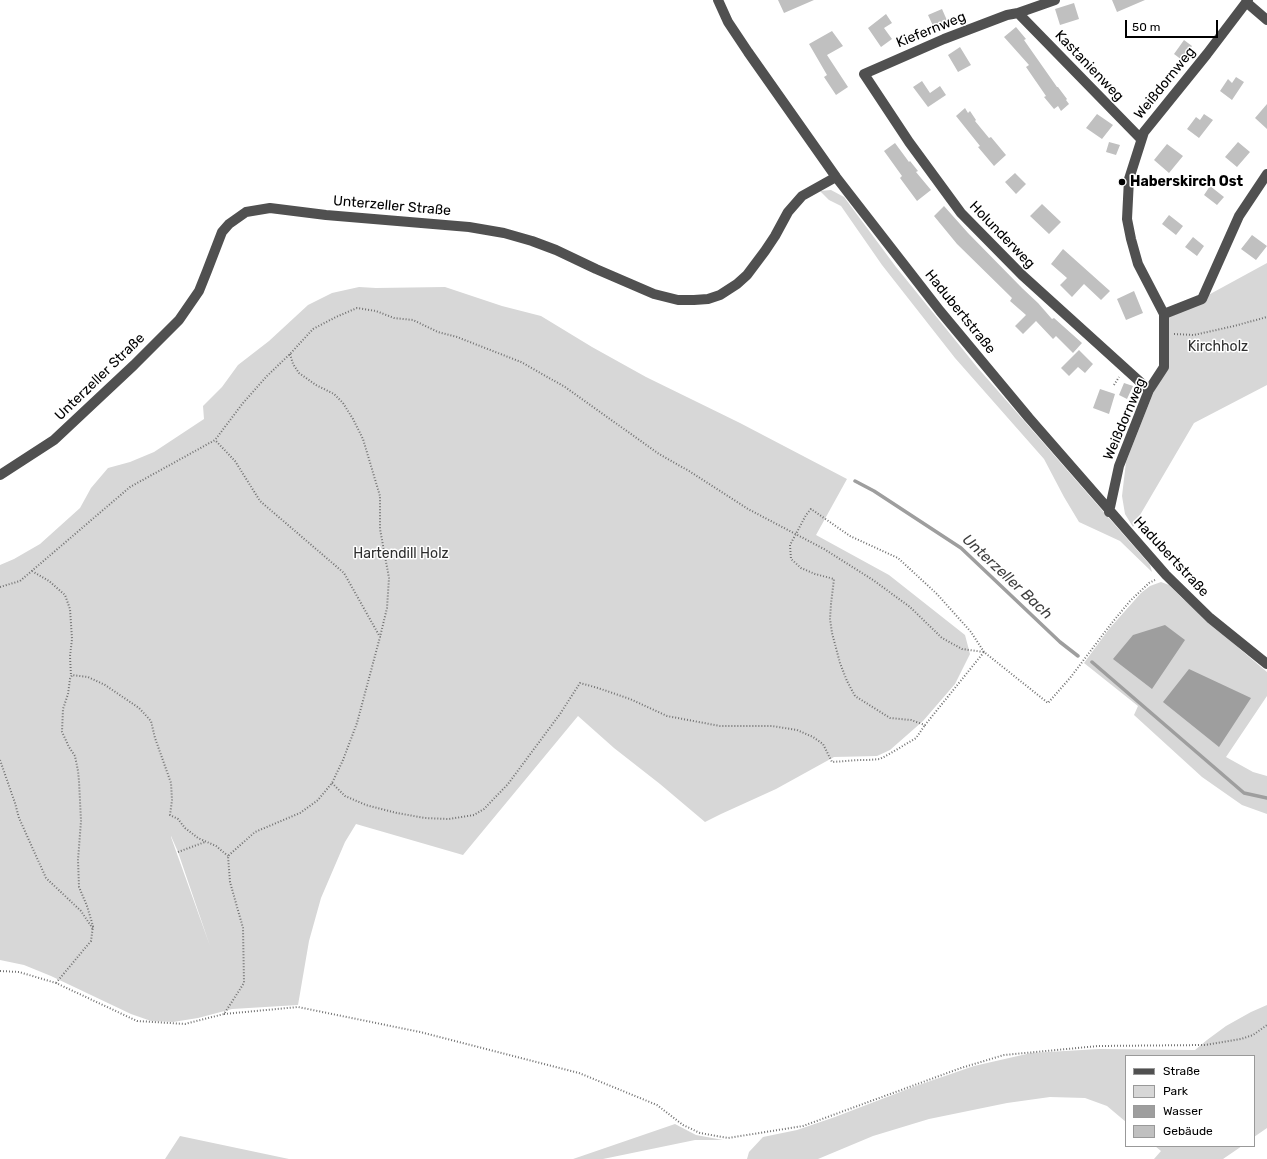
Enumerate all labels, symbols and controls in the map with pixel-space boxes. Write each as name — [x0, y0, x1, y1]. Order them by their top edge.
street label: Kiefernweg — [894, 8, 968, 52]
scale bar — [1127, 12, 1220, 38]
text: 50 m — [1132, 20, 1160, 34]
street label: Kastanienweg — [1051, 27, 1127, 105]
street label: Weißdornweg — [1131, 44, 1199, 122]
place label: Haberskirch Ost — [1130, 174, 1243, 190]
marker: Haberskirch Ost — [1117, 177, 1127, 187]
street label: Unterzeller Straße — [332, 192, 452, 220]
street label: Holunderweg — [966, 198, 1038, 272]
street label: Hadubertstraße — [921, 267, 999, 357]
street label: Unterzeller Straße — [52, 330, 148, 424]
park label: Kirchholz — [1188, 339, 1248, 355]
street label: Weißdornweg — [1100, 375, 1150, 463]
street label: Hadubertstraße — [1130, 514, 1212, 600]
water label: Unterzeller Bach — [958, 531, 1056, 623]
park label: Hartendill Holz — [353, 546, 449, 562]
legend — [1125, 1055, 1255, 1147]
text: Straße — [1163, 1064, 1200, 1078]
text: Park — [1163, 1084, 1188, 1098]
text: Wasser — [1163, 1104, 1203, 1118]
text: Gebäude — [1163, 1124, 1213, 1138]

